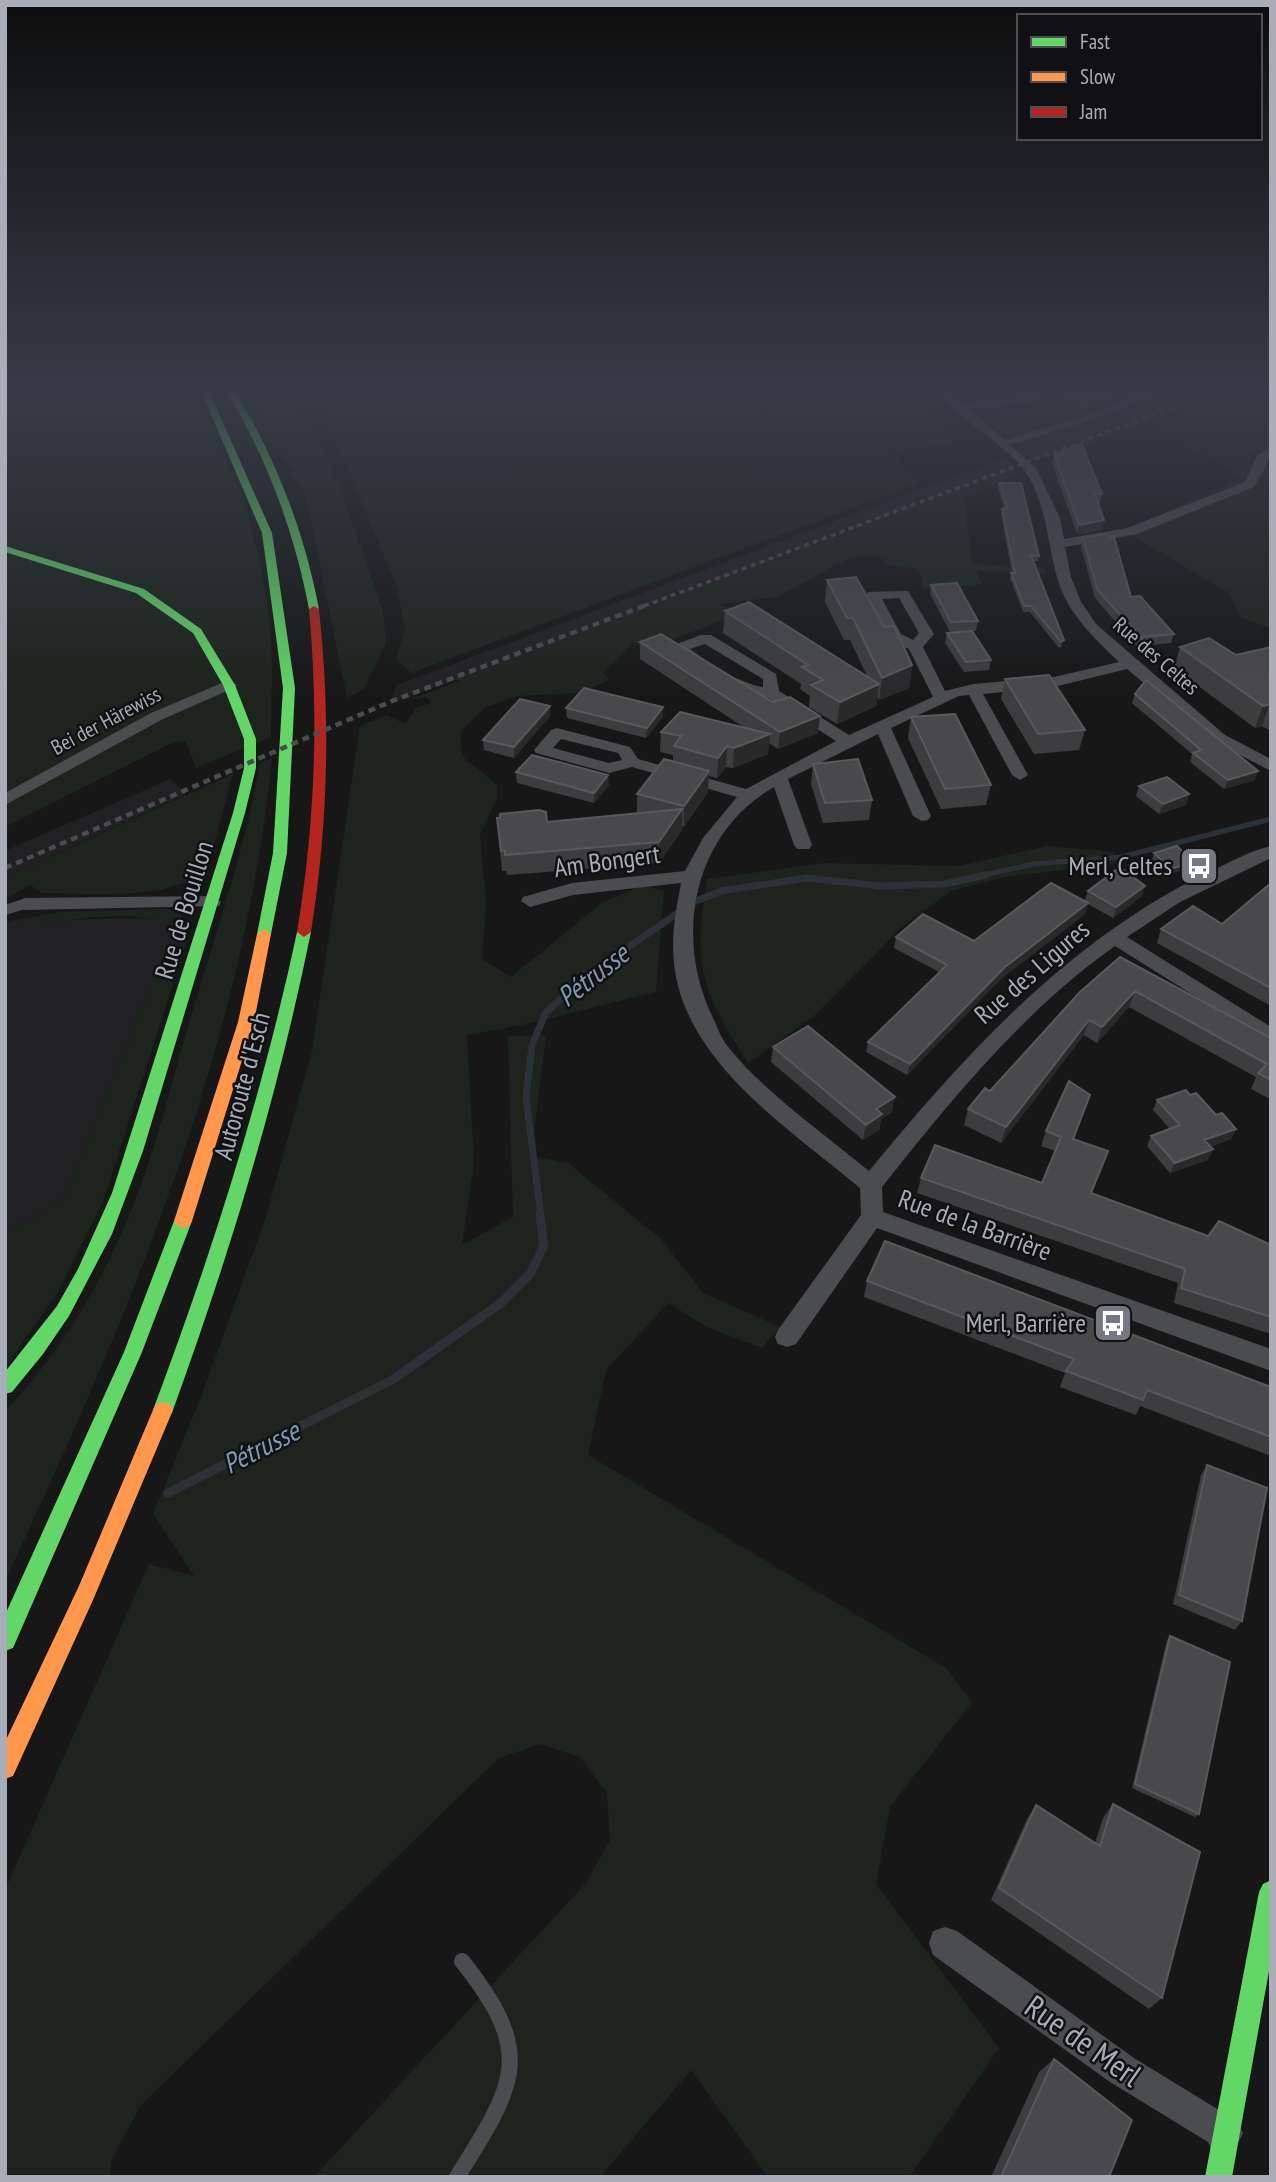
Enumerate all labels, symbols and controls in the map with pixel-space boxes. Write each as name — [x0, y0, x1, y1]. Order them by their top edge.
legend — [1017, 14, 1262, 140]
text: Fast — [1080, 28, 1110, 55]
text: Slow — [1080, 63, 1116, 90]
text: Jam — [1079, 98, 1107, 125]
street label: Rue des Celtes — [1108, 611, 1205, 700]
street label: Bei der Härewiss — [46, 680, 165, 761]
street label: Rue de Bouillon — [147, 837, 220, 983]
street label: Am Bongert — [552, 837, 662, 884]
bus stop icon: Merl, Celtes — [1178, 845, 1220, 887]
place label: Merl, Celtes — [1068, 849, 1172, 882]
street label: Rue des Ligures — [967, 913, 1096, 1031]
water label: Pétrusse — [549, 933, 638, 1014]
street label: Autoroute d'Esch — [206, 1009, 277, 1163]
street label: Rue de la Barrière — [894, 1182, 1056, 1268]
bus stop icon: Merl, Barrière — [1092, 1302, 1134, 1344]
place label: Merl, Barrière — [966, 1306, 1086, 1339]
water label: Pétrusse — [216, 1410, 308, 1482]
street label: Rue de Merl — [1017, 1985, 1151, 2096]

